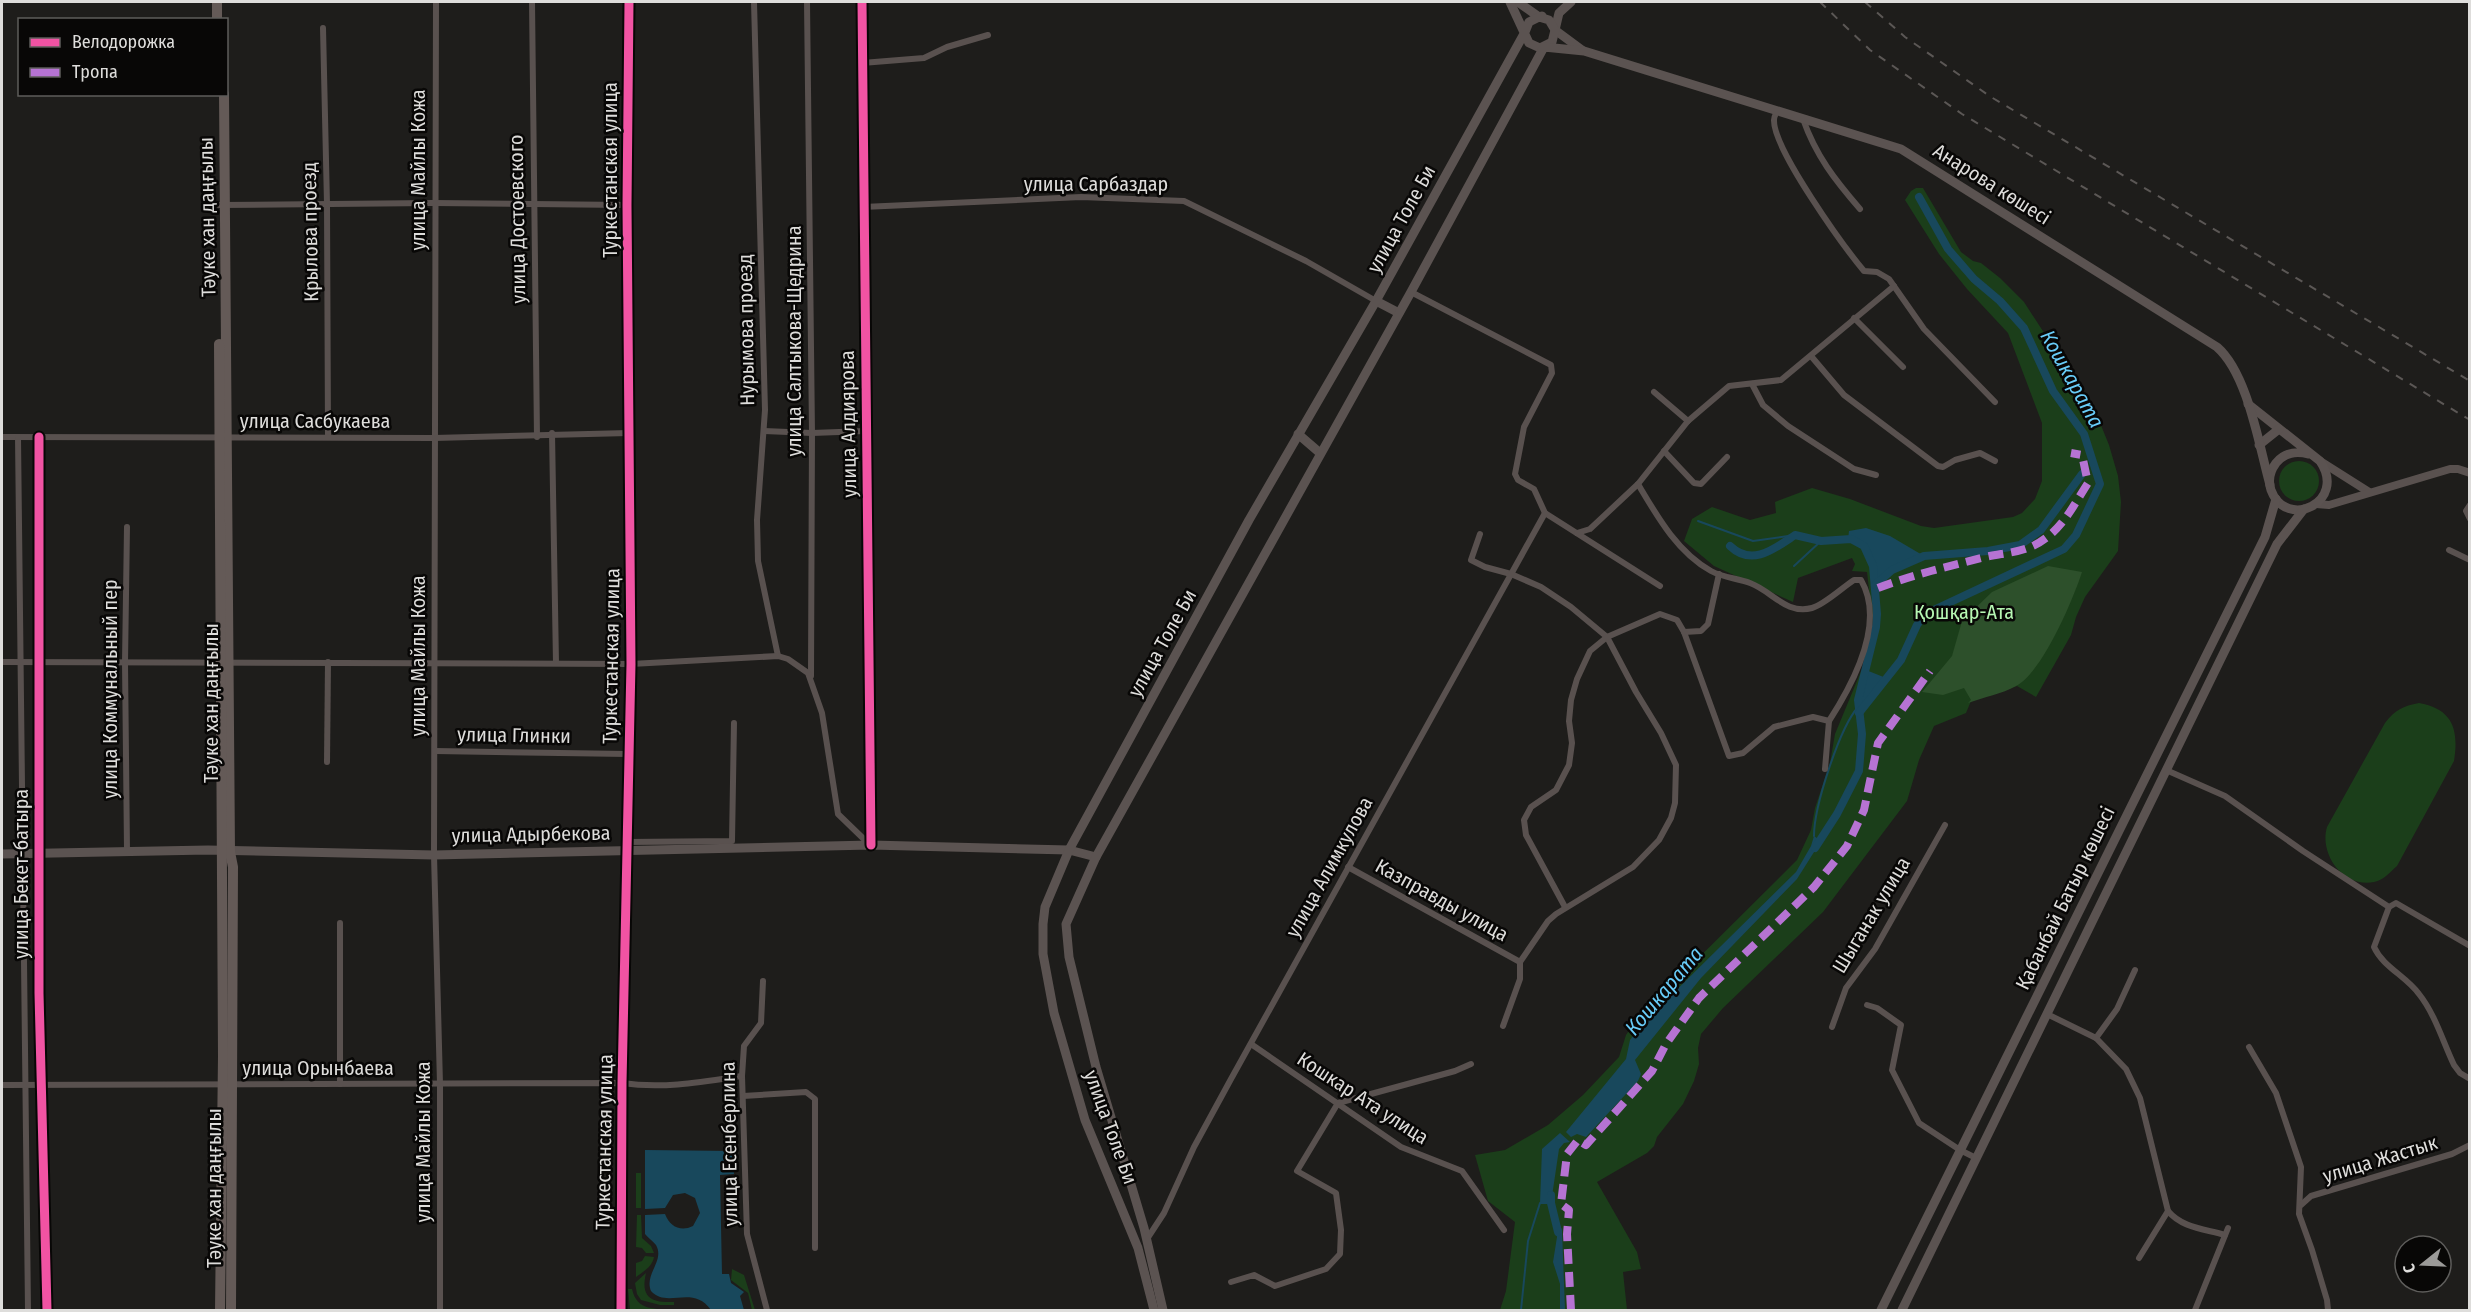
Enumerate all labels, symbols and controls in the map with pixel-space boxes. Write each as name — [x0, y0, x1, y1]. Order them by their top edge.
legend — [18, 18, 228, 96]
text: Велодорожка — [72, 31, 175, 53]
text: Тропа — [72, 61, 118, 83]
street label: Туркестанская улица — [598, 82, 622, 258]
street label: улица Майлы Кожа — [406, 90, 430, 250]
street label: улица Достоевского — [504, 134, 530, 304]
street label: Тәуке хан даңғылы — [194, 137, 220, 297]
street label: Анарова көшесі — [1929, 138, 2055, 230]
street label: улица Толе Би — [1362, 161, 1440, 277]
street label: Крылова проезд — [297, 162, 323, 302]
street label: улица Сарбаздар — [1024, 172, 1168, 196]
street label: улица Салтыкова-Щедрина — [782, 225, 806, 457]
street label: Нурымова проезд — [733, 254, 759, 406]
water label: Кошкарата — [2034, 326, 2110, 432]
street label: улица Алдиярова — [835, 350, 861, 498]
street label: улица Сасбукаева — [240, 409, 390, 433]
street label: Туркестанская улица — [597, 568, 625, 744]
street label: улица Майлы Кожа — [406, 576, 430, 736]
street label: улица Коммунальный пер — [98, 579, 122, 799]
street label: улица Толе Би — [1123, 585, 1201, 701]
park label: Қошқар-Ата — [1914, 600, 2014, 624]
street label: Тәуке хан даңғылы — [199, 623, 223, 783]
street label: улица Глинки — [457, 722, 571, 748]
street label: улица Бекет-батыра — [9, 789, 33, 959]
street label: улица Алимкулова — [1280, 793, 1378, 941]
street label: Қабанбай Батыр көшесі — [2010, 802, 2120, 994]
street label: улица Адырбекова — [451, 821, 611, 847]
street label: Шыганак улица — [1827, 853, 1915, 977]
street label: Казправды улица — [1371, 854, 1513, 946]
water label: Кошкарата — [1619, 941, 1709, 1041]
street label: Кошкар Ата улица — [1293, 1047, 1433, 1149]
street label: Туркестанская улица — [590, 1054, 618, 1230]
street label: улица Орынбаева — [242, 1056, 394, 1080]
street label: улица Есенберлина — [716, 1061, 742, 1227]
street label: улица Майлы Кожа — [411, 1062, 435, 1222]
street label: улица Толе Би — [1079, 1067, 1143, 1187]
street label: Тәуке хан даңғылы — [202, 1108, 226, 1268]
street label: улица Жастык — [2320, 1130, 2441, 1188]
north arrow — [2393, 1234, 2453, 1294]
text: С — [2399, 1261, 2420, 1275]

